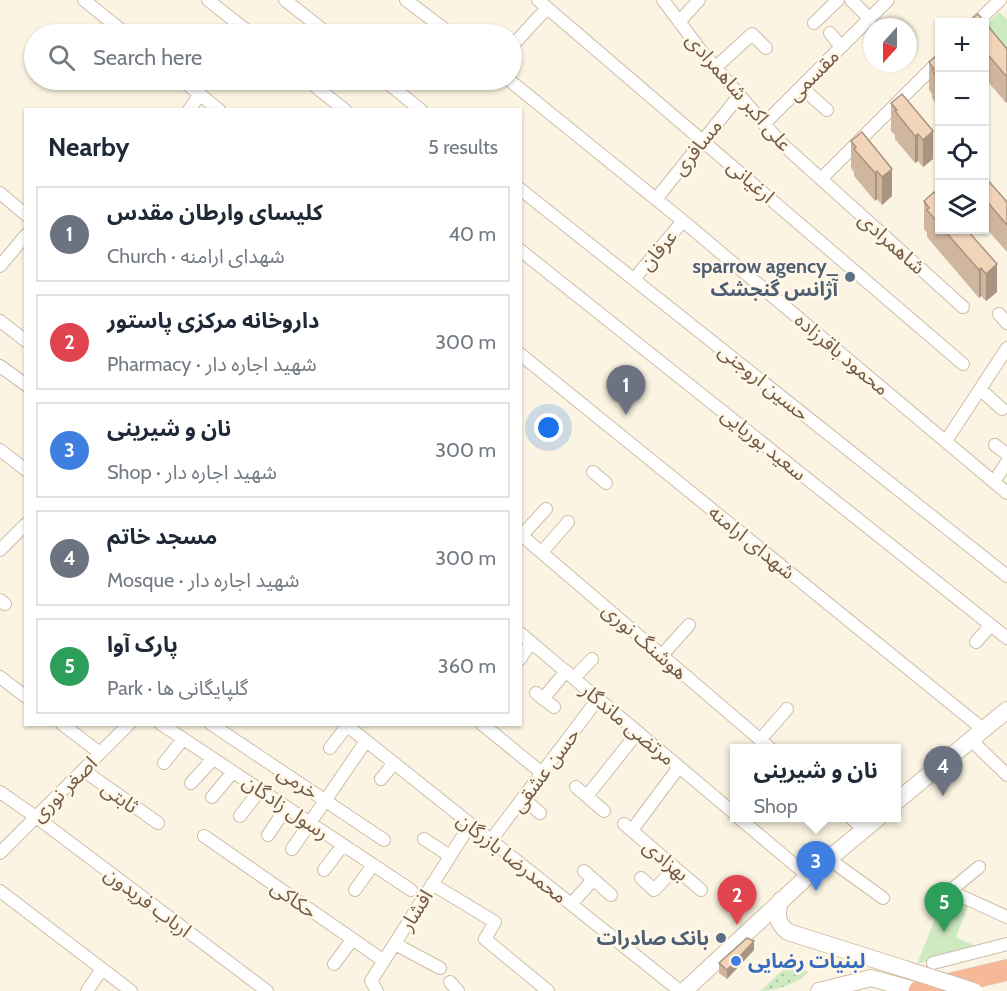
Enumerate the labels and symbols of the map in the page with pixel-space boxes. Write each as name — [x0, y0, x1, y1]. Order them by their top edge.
north arrow — [863, 18, 917, 72]
street label: علی اکبر شاهمرادی — [681, 28, 797, 156]
street label: مقسمی — [782, 44, 844, 106]
street label: مسافری — [667, 114, 727, 180]
street label: ارغیانی — [722, 154, 780, 208]
street label: شاهمرادی — [854, 207, 930, 279]
street label: عرفان — [634, 225, 682, 275]
place label: sparrow agency_ آژانس گنجشک — [693, 254, 839, 301]
marker: sparrow agency_ آژانس گنجشک — [843, 270, 857, 284]
street label: محمود باقرزاده — [790, 308, 894, 400]
street label: حسین اروجنی — [714, 338, 814, 426]
pin: 1 — [606, 366, 646, 415]
street label: سعید بوریایی — [717, 402, 811, 486]
your location — [534, 413, 563, 442]
street label: شهدای ارامنه — [704, 500, 800, 584]
street label: هوشنگ نوری — [598, 598, 692, 684]
street label: مرتضی ماندگار — [575, 677, 680, 770]
street label: حسن عشقی — [505, 723, 585, 817]
pin: 4 — [924, 746, 962, 796]
street label: اصغر نوری — [26, 751, 102, 827]
street label: خرمی — [273, 760, 323, 804]
street label: رسول زادگان — [238, 769, 334, 845]
street label: ثابتی — [97, 776, 143, 818]
street label: محمدرضا بازرگان — [452, 807, 572, 909]
street label: بهزادی — [638, 834, 694, 886]
pin: 3 — [796, 842, 836, 891]
street label: ارباب فریدون — [100, 862, 196, 942]
street label: حکاکی — [266, 875, 322, 923]
pin: 2 — [718, 876, 756, 925]
pin: 5 — [924, 882, 964, 932]
street label: افشار — [394, 885, 438, 936]
place label: بانک صادرات — [597, 926, 709, 950]
marker: بانک صادرات — [714, 931, 728, 945]
place label: لبنیات رضایی — [748, 949, 865, 973]
marker: لبنیات رضایی — [729, 954, 743, 968]

